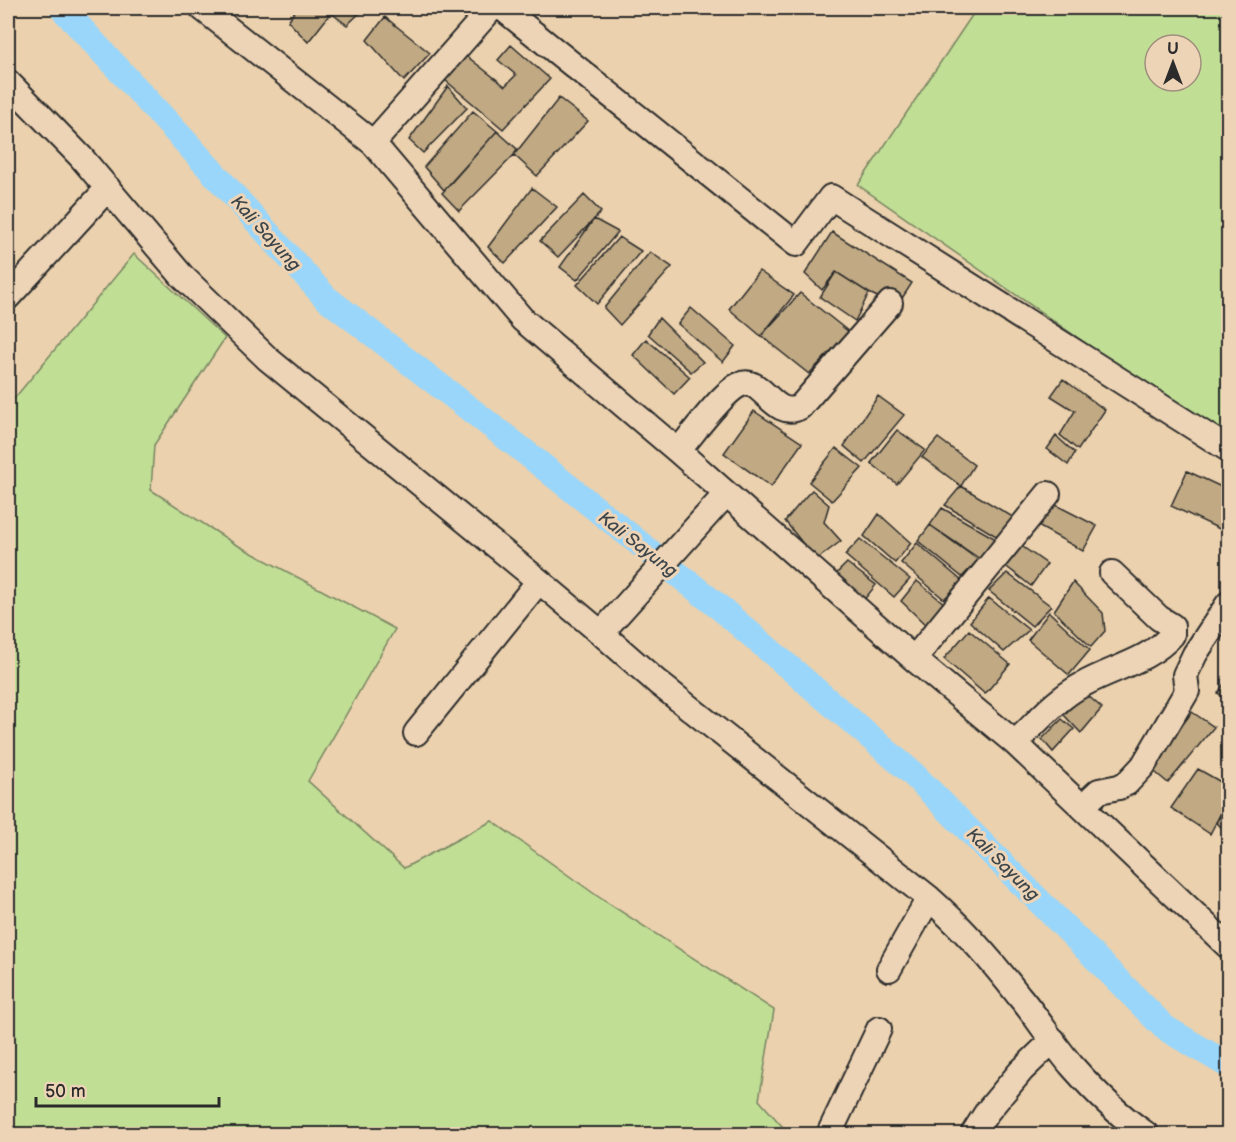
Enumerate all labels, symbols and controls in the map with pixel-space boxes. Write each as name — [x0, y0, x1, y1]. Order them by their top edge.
north arrow — [1143, 33, 1203, 93]
text: U — [1167, 40, 1179, 59]
water label: Kali Sayung — [226, 191, 305, 275]
water label: Kali Sayung — [594, 507, 681, 582]
water label: Kali Sayung — [962, 824, 1043, 905]
scale bar — [36, 1070, 219, 1108]
text: 50 m — [45, 1081, 86, 1102]

